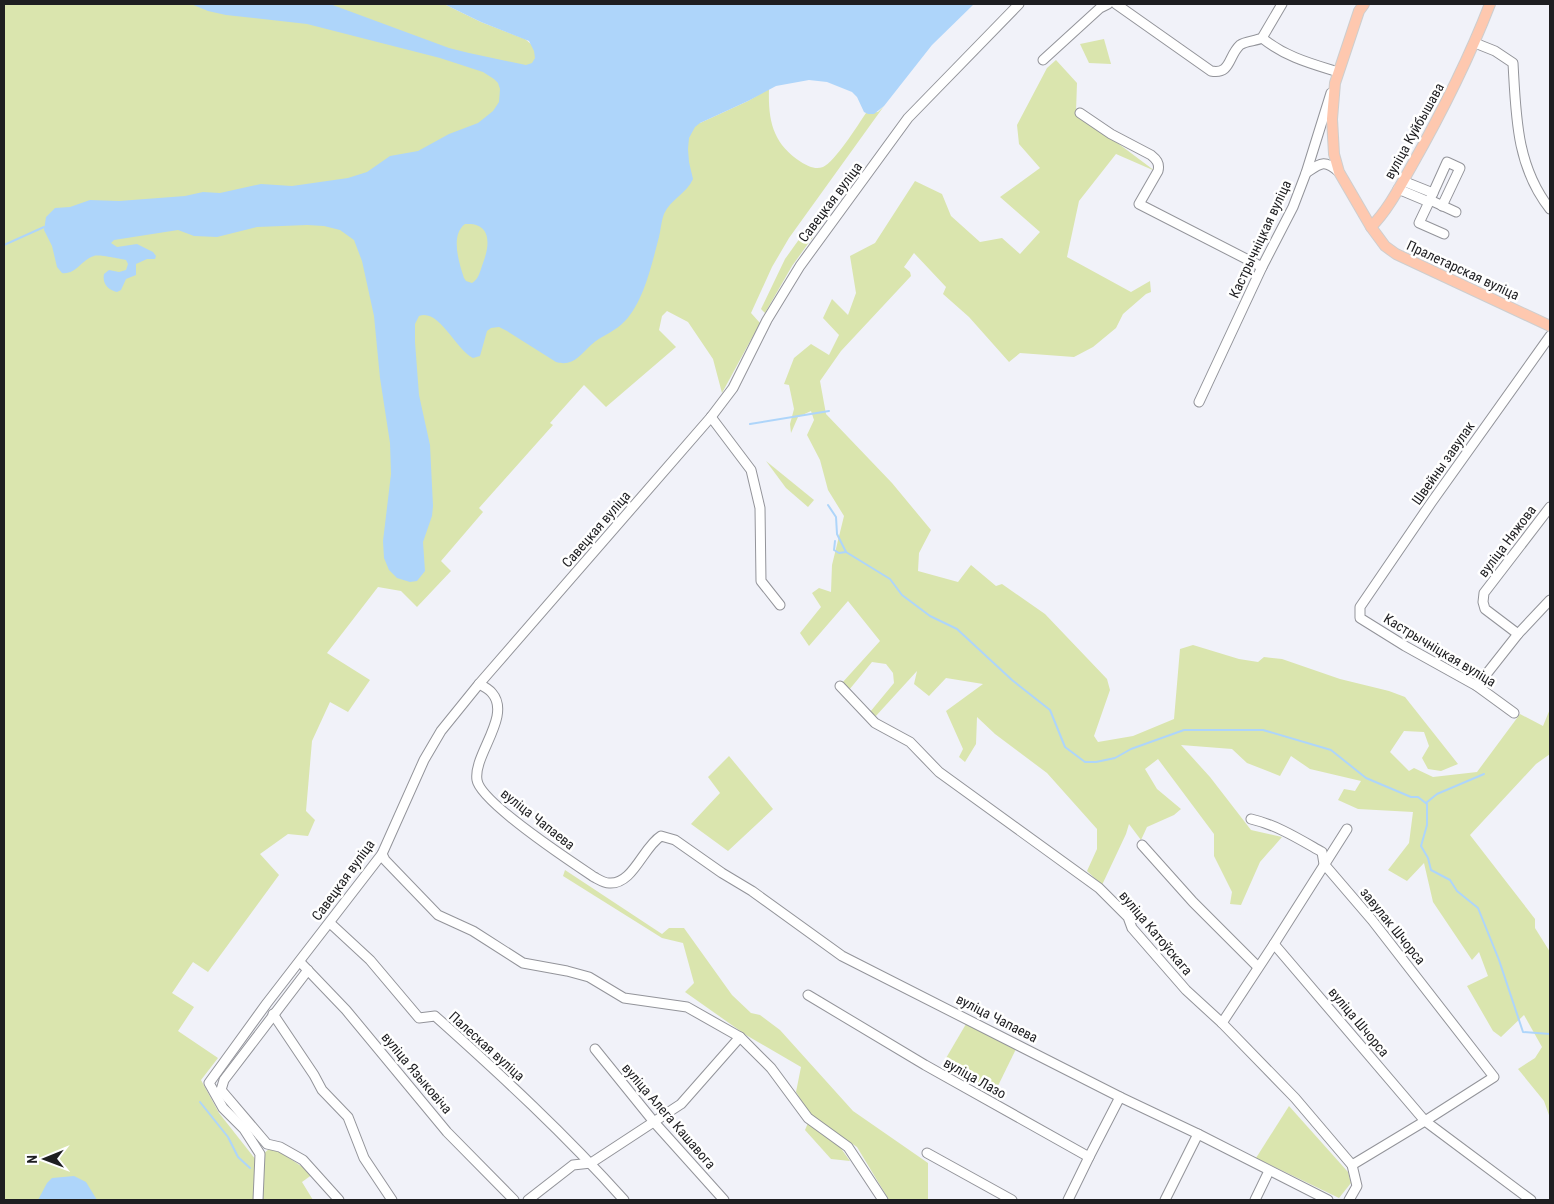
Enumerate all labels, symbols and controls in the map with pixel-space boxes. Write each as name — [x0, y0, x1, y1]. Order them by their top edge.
street label: вуліца Куйбышава — [1381, 80, 1447, 182]
street label: Савецкая вуліца — [795, 159, 865, 245]
street label: Кастрычніцкая вуліца — [1226, 178, 1294, 300]
street label: Пралетарская вуліца — [1404, 237, 1522, 303]
street label: Швейны завулак — [1408, 418, 1478, 508]
street label: Савецкая вуліца — [558, 488, 634, 570]
street label: вуліца Няжова — [1475, 502, 1539, 580]
street label: Кастрычніцкая вуліца — [1381, 610, 1499, 690]
street label: вуліца Чапаева — [498, 785, 578, 853]
street label: Савецкая вуліца — [308, 836, 378, 924]
street label: завулак Шчорса — [1357, 884, 1429, 968]
street label: вуліца Катоўскага — [1116, 888, 1196, 978]
street label: вуліца Шчорса — [1325, 984, 1393, 1060]
street label: вуліца Чапаева — [954, 991, 1040, 1045]
street label: Палеская вуліца — [446, 1008, 528, 1084]
street label: вуліца Языковіча — [378, 1029, 456, 1117]
street label: вуліца Лазо — [941, 1054, 1009, 1102]
street label: вуліца Алега Кашавога — [619, 1060, 719, 1172]
north arrow — [20, 1134, 70, 1184]
text: N — [24, 1155, 40, 1164]

